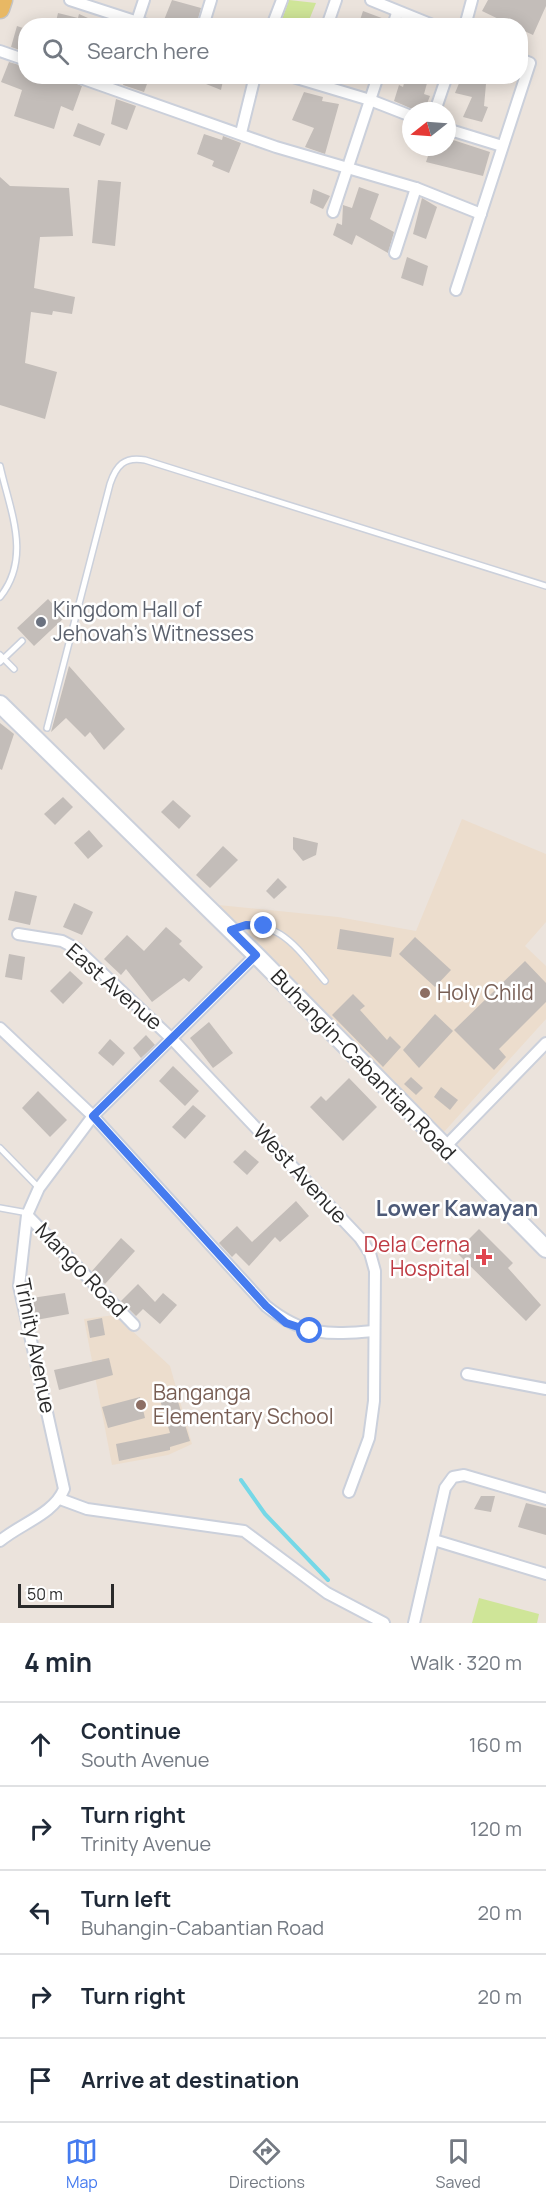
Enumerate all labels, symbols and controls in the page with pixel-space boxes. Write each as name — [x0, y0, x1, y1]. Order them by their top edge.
search box — [18, 18, 528, 84]
icon: search — [39, 35, 72, 68]
text: Search here — [87, 36, 209, 66]
north arrow — [402, 102, 456, 156]
place label: Kingdom Hall of Jehovah's Witnesses — [53, 595, 254, 647]
marker: Kingdom Hall of Jehovah's Witnesses — [34, 615, 48, 629]
route end — [250, 912, 276, 938]
street label: East Avenue — [61, 937, 169, 1036]
street label: Buhangin-Cabantian Road — [265, 963, 462, 1166]
place label: Holy Child — [437, 978, 534, 1006]
marker: Holy Child — [418, 986, 432, 1000]
street label: West Avenue — [247, 1118, 354, 1229]
district label: Lower Kawayan — [376, 1193, 538, 1223]
street label: Mango Road — [30, 1216, 134, 1322]
place label: Dela Cerna Hospital — [364, 1230, 470, 1282]
marker: Dela Cerna Hospital — [475, 1248, 493, 1266]
street label: Trinity Avenue — [9, 1276, 63, 1416]
route start — [296, 1317, 322, 1343]
place label: Banganga Elementary School — [153, 1378, 334, 1430]
marker: Banganga Elementary School — [134, 1398, 148, 1412]
scale bar — [18, 1581, 114, 1608]
text: 50 m — [27, 1583, 63, 1605]
text: 4 min — [24, 1644, 92, 1680]
text: Walk · 320 m — [410, 1649, 522, 1676]
text: Continue — [81, 1716, 181, 1746]
icon: ahead — [24, 1728, 57, 1761]
text: 160 m — [469, 1731, 522, 1758]
text: South Avenue — [81, 1746, 209, 1773]
text: Turn right — [81, 1800, 186, 1830]
icon: right — [24, 1812, 57, 1845]
text: 120 m — [470, 1815, 522, 1842]
text: Trinity Avenue — [81, 1830, 211, 1857]
text: Turn left — [81, 1884, 171, 1914]
icon: left — [24, 1896, 57, 1929]
text: 20 m — [477, 1899, 522, 1926]
text: Buhangin-Cabantian Road — [81, 1914, 324, 1941]
icon: right — [24, 1980, 57, 2013]
text: Turn right — [81, 1981, 186, 2011]
text: 20 m — [477, 1983, 522, 2010]
icon: arrive — [24, 2064, 57, 2097]
text: Arrive at destination — [81, 2065, 299, 2095]
tab: Map — [65, 2135, 98, 2193]
tab: Directions — [229, 2135, 305, 2193]
tab: Saved — [436, 2135, 481, 2193]

